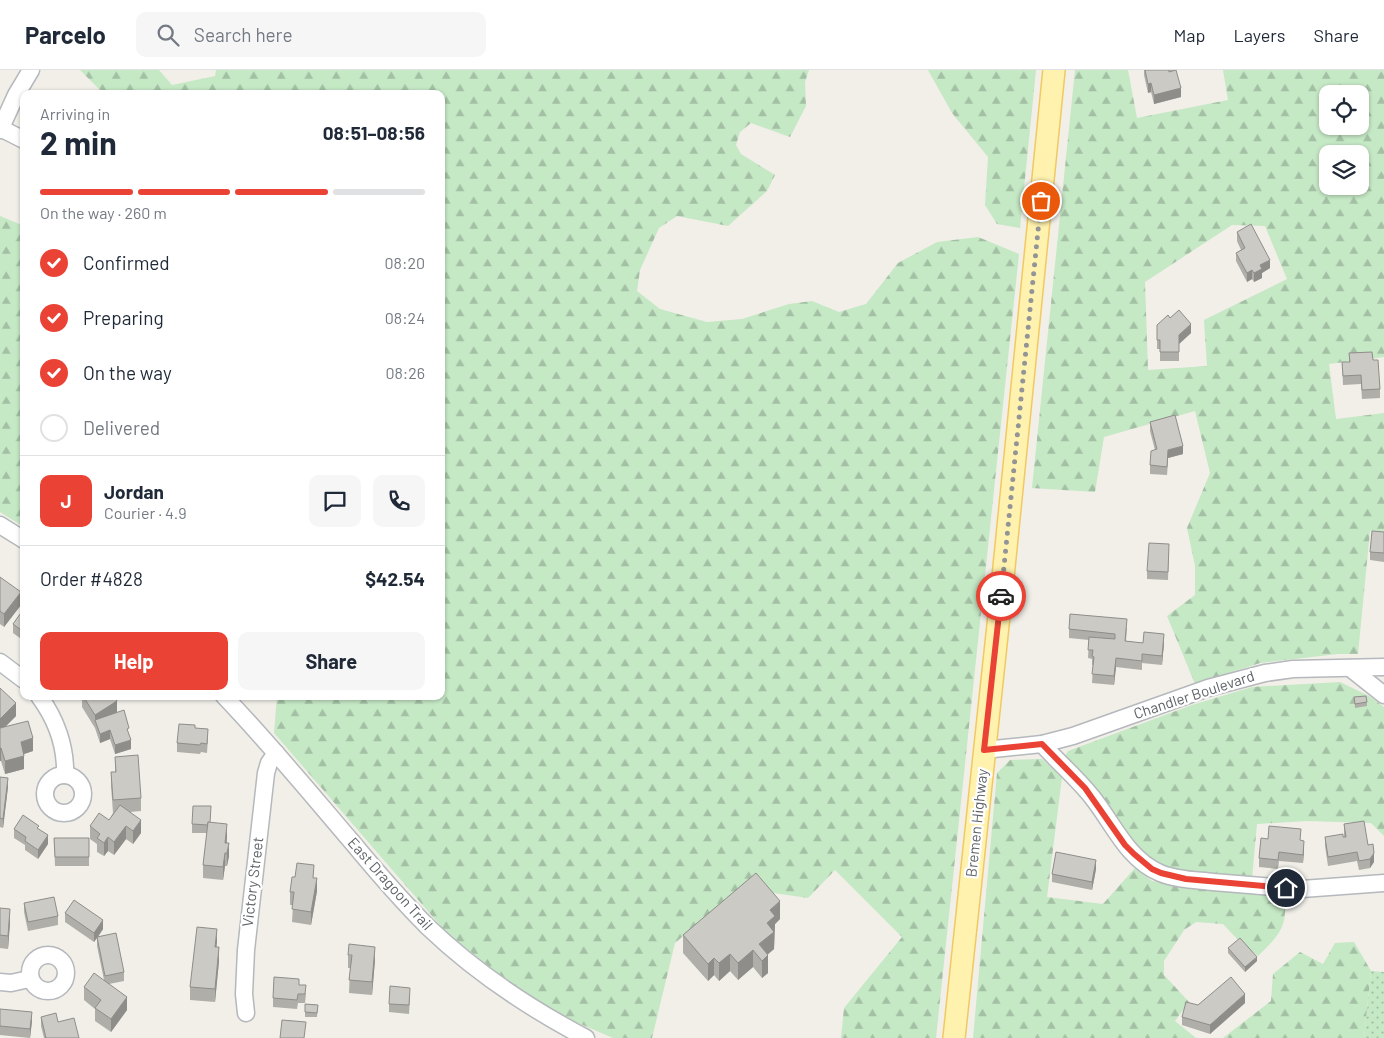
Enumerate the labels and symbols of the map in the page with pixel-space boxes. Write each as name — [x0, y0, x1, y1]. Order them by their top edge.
pin — [1020, 180, 1062, 222]
courier — [976, 571, 1026, 621]
street label: Chandler Boulevard — [1131, 666, 1256, 722]
street label: Bremen Highway — [961, 768, 991, 878]
street label: East Dragoon Trail — [344, 833, 437, 933]
street label: Victory Street — [238, 836, 266, 928]
pin — [1265, 867, 1307, 909]

